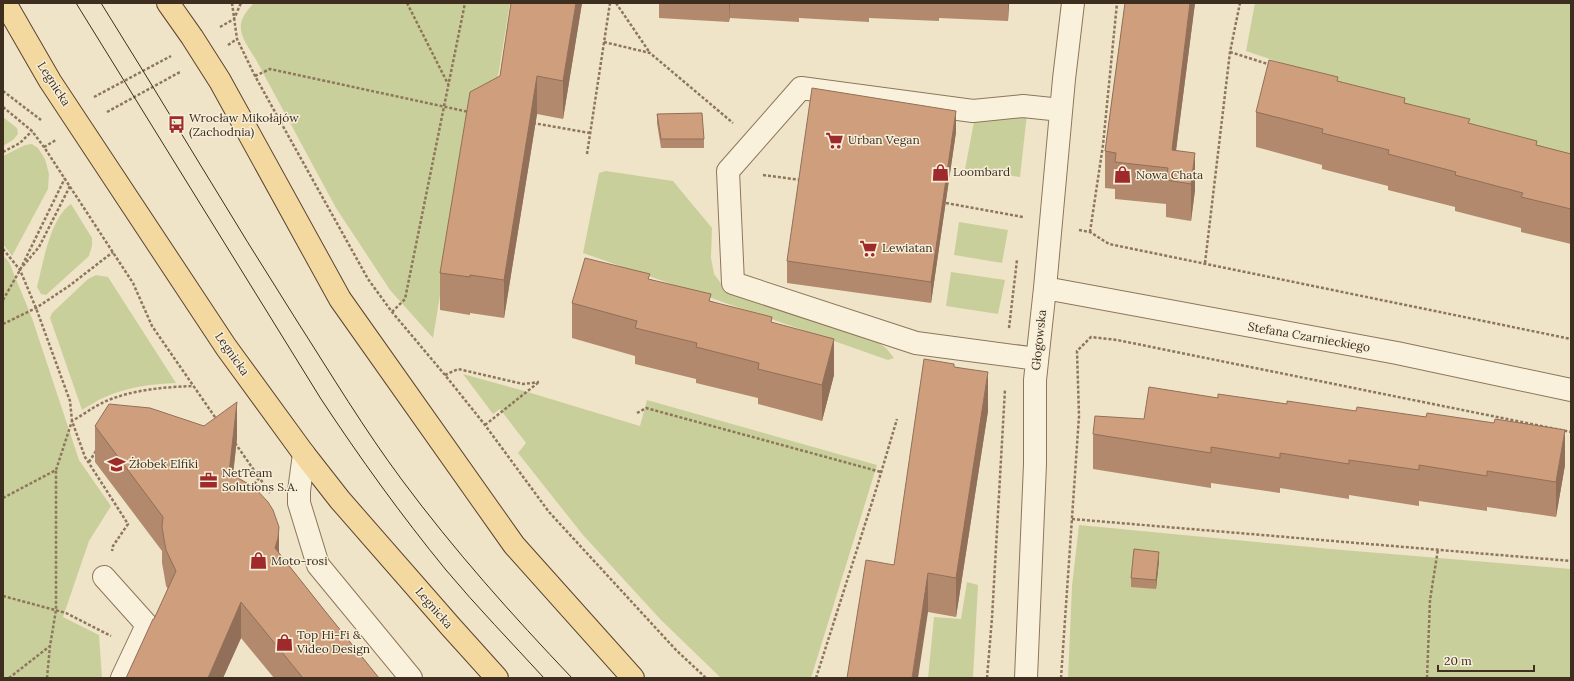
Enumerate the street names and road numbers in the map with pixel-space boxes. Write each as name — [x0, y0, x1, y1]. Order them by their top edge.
street label: Legnicka — [35, 59, 74, 109]
street label: Głogowska — [1028, 309, 1049, 371]
street label: Stefana Czarnieckiego — [1247, 318, 1371, 355]
street label: Legnicka — [212, 329, 253, 378]
street label: Legnicka — [412, 584, 456, 631]

